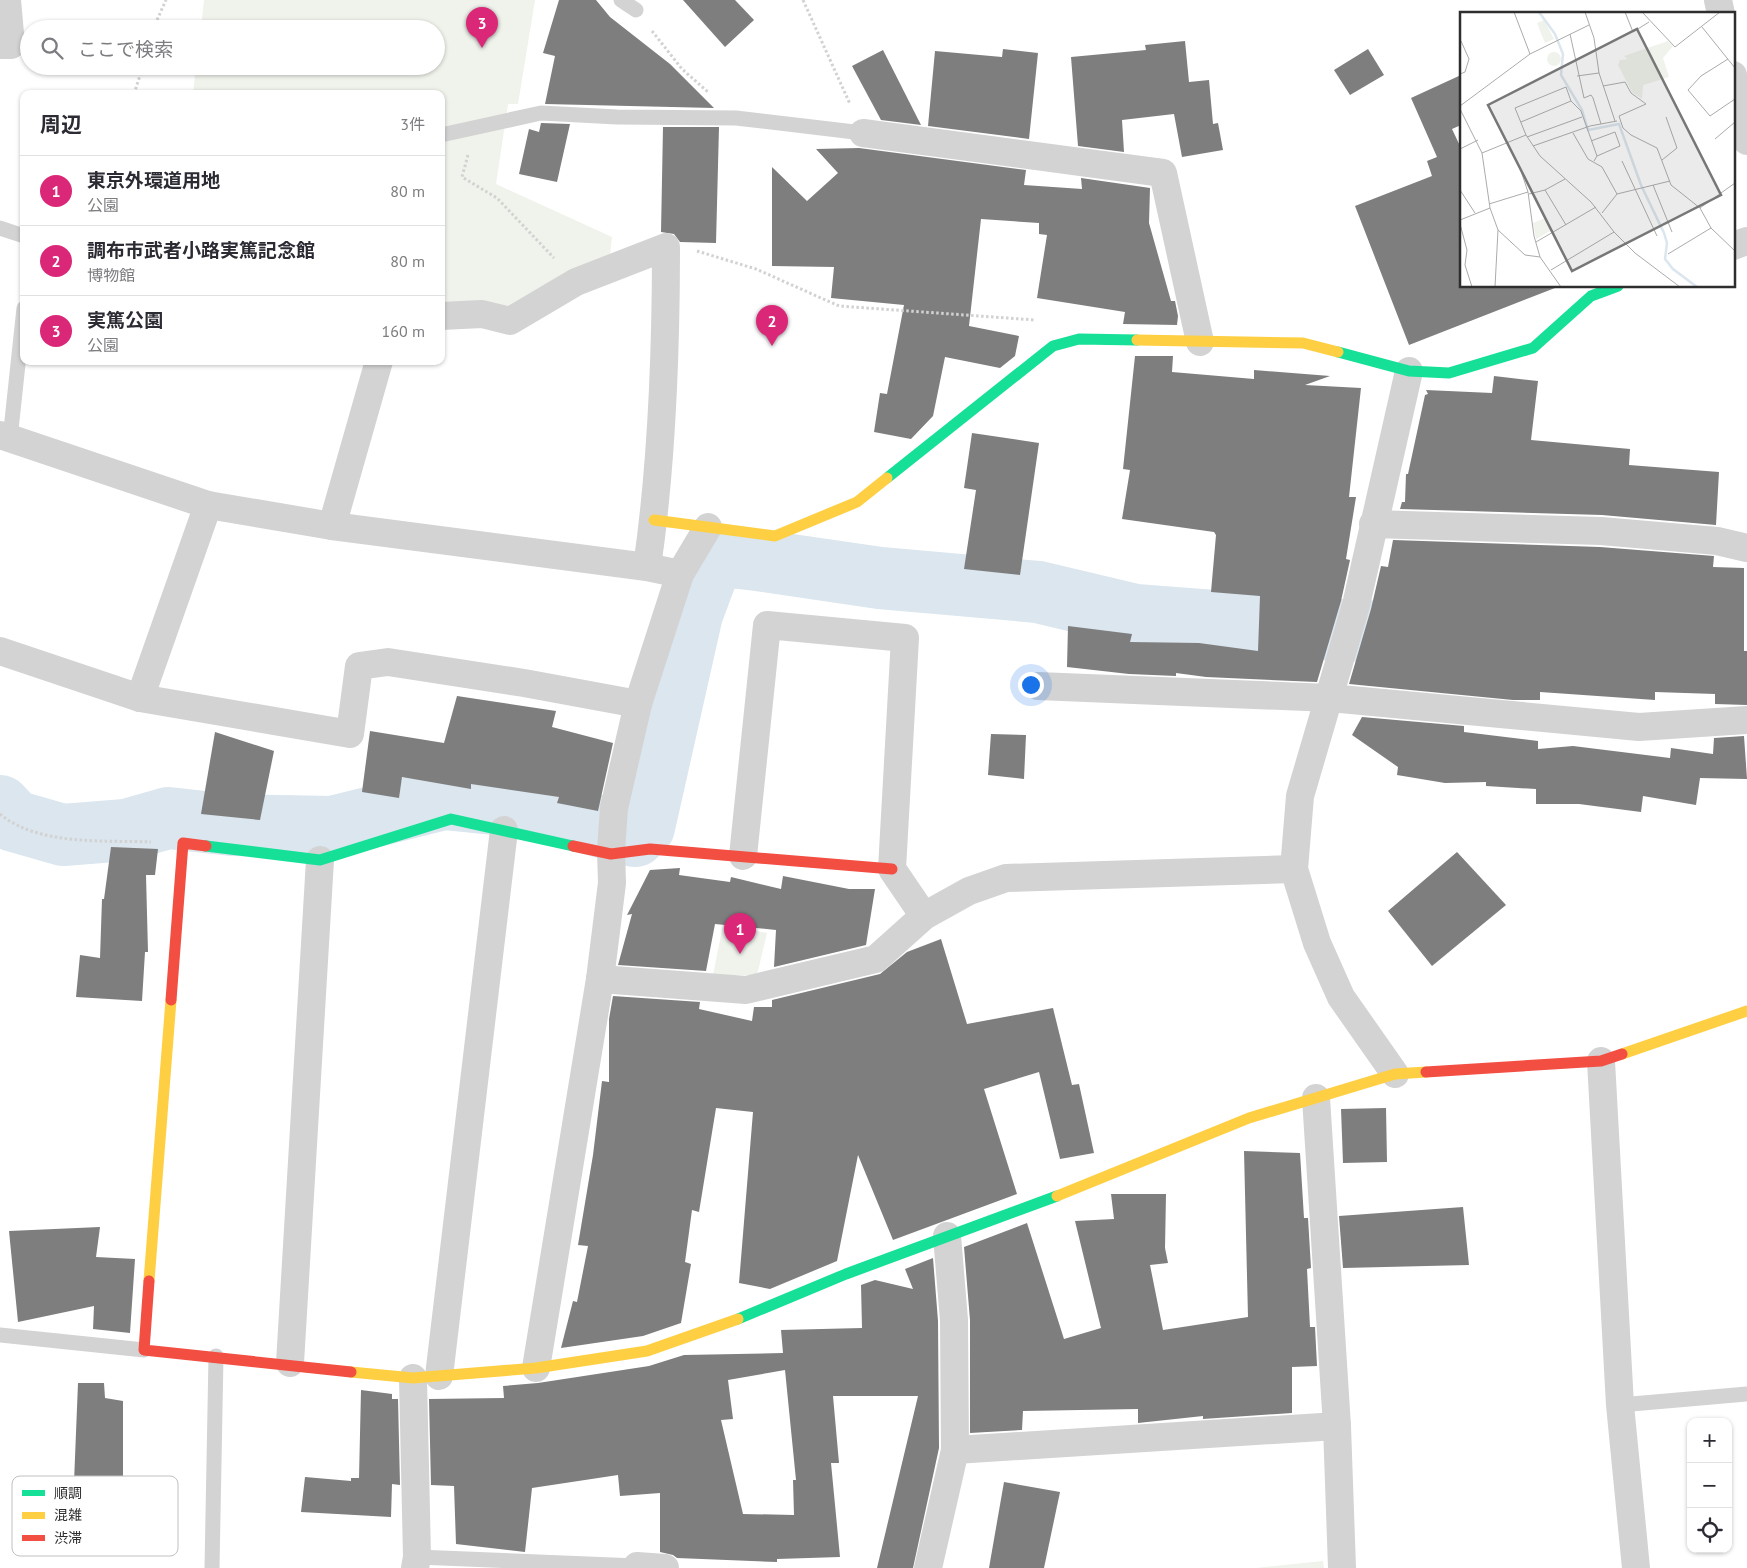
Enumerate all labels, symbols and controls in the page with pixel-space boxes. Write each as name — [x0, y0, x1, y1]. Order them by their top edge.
pin: 3 — [466, 7, 498, 48]
inset map — [1460, 12, 1734, 288]
search box — [20, 20, 445, 75]
icon: search — [38, 34, 66, 62]
text: ここで検索 — [78, 37, 173, 61]
text: 周辺 — [40, 111, 82, 138]
text: 3件 — [400, 114, 425, 134]
text: 東京外環道用地 — [87, 168, 220, 192]
text: 1 — [51, 181, 61, 201]
text: 80 m — [390, 181, 425, 201]
text: 公園 — [87, 195, 119, 215]
text: 調布市武者小路実篤記念館 — [87, 238, 315, 262]
text: 2 — [51, 251, 61, 271]
text: 80 m — [390, 251, 425, 271]
text: 博物館 — [87, 265, 135, 285]
pin: 2 — [756, 305, 788, 346]
text: 実篤公園 — [87, 308, 163, 332]
text: 3 — [51, 321, 61, 341]
text: 160 m — [382, 321, 425, 341]
text: 公園 — [87, 335, 119, 355]
your location — [1018, 672, 1044, 698]
pin: 1 — [724, 913, 756, 954]
map controls — [1687, 1418, 1732, 1553]
button: + — [1687, 1418, 1732, 1463]
button: − — [1687, 1463, 1732, 1508]
legend — [12, 1476, 178, 1556]
text: 順調 — [54, 1484, 82, 1502]
text: 混雑 — [54, 1506, 82, 1524]
button: locate — [1687, 1508, 1732, 1553]
text: 渋滞 — [54, 1529, 82, 1547]

